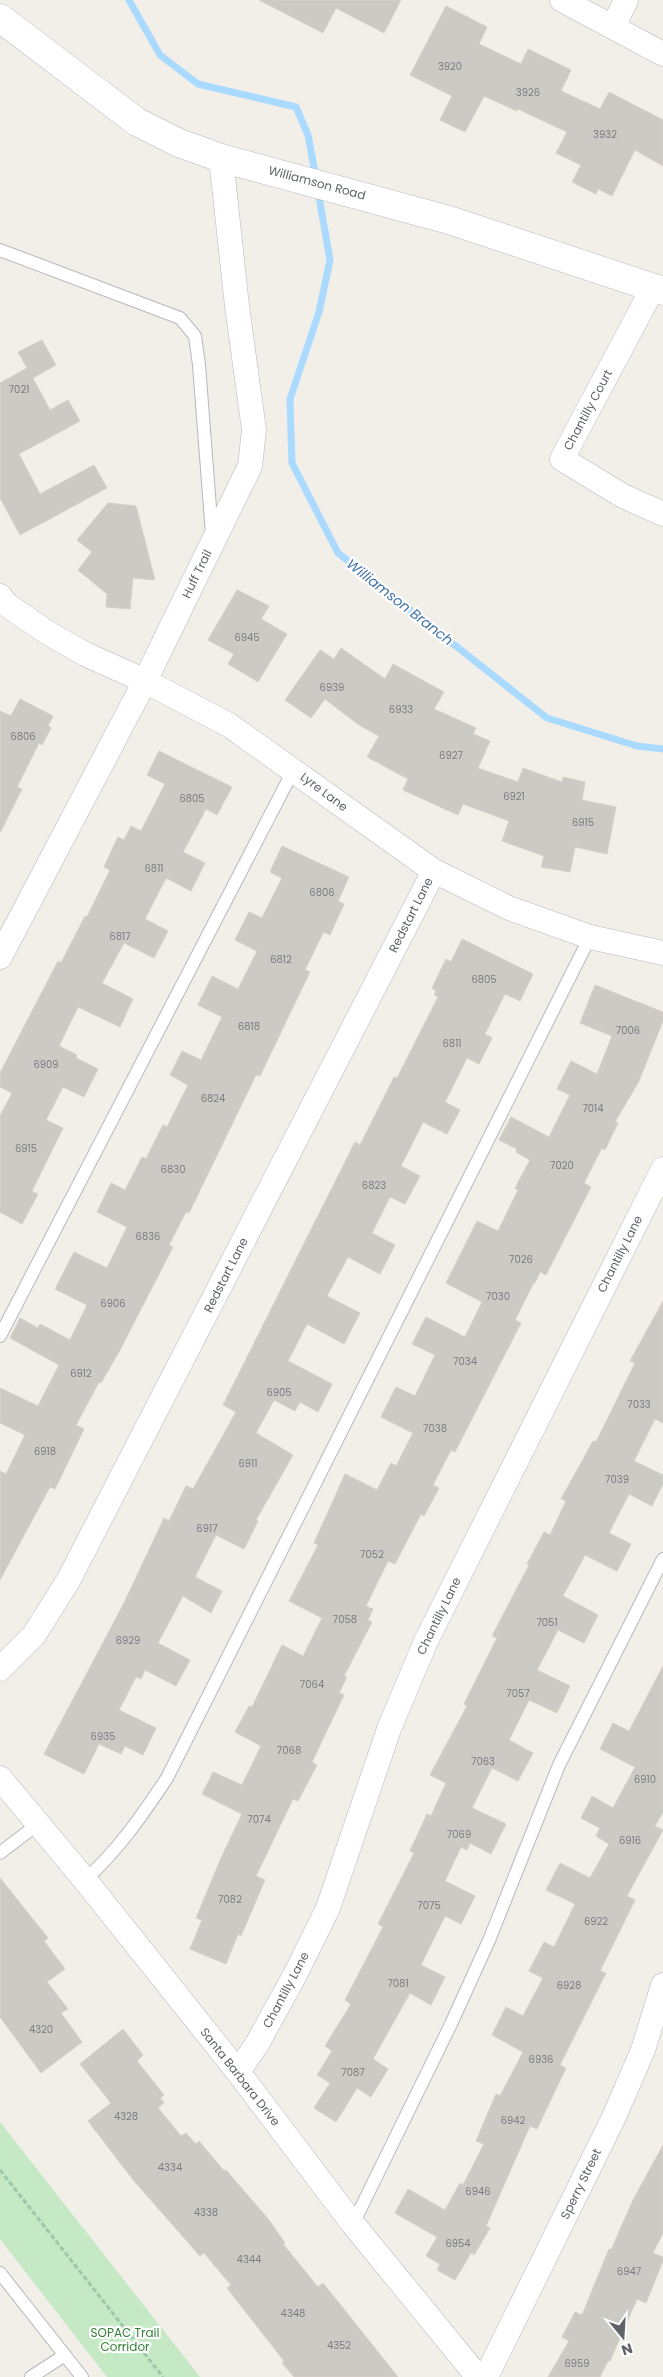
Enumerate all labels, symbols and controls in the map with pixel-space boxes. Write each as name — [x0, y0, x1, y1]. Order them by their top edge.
house number: 3920 — [438, 59, 462, 74]
house number: 3926 — [516, 85, 540, 100]
house number: 3932 — [593, 127, 617, 142]
street label: Williamson Road — [267, 161, 368, 204]
street label: Chantilly Court — [559, 366, 616, 453]
house number: 7021 — [9, 382, 29, 397]
street label: Huff Trail — [177, 547, 216, 601]
water label: Williamson Branch — [342, 554, 458, 650]
house number: 6945 — [234, 630, 260, 645]
house number: 6939 — [320, 680, 344, 695]
house number: 6933 — [389, 702, 413, 717]
house number: 6806 — [10, 729, 36, 744]
house number: 6927 — [439, 748, 463, 763]
street label: Lyre Lane — [297, 768, 352, 815]
house number: 6921 — [503, 789, 525, 804]
house number: 6805 — [179, 791, 205, 806]
house number: 6915 — [572, 815, 594, 830]
house number: 6811 — [144, 861, 164, 876]
street label: Redstart Lane — [384, 874, 437, 955]
house number: 6806 — [309, 885, 335, 900]
house number: 6817 — [109, 929, 131, 944]
house number: 6812 — [270, 952, 292, 967]
house number: 6805 — [471, 972, 497, 987]
house number: 6818 — [238, 1019, 260, 1034]
house number: 7006 — [616, 1023, 640, 1038]
house number: 6811 — [442, 1036, 462, 1051]
house number: 6909 — [33, 1057, 59, 1072]
house number: 6824 — [201, 1091, 225, 1106]
house number: 7014 — [582, 1101, 604, 1116]
house number: 6915 — [15, 1141, 37, 1156]
house number: 7020 — [550, 1158, 574, 1173]
house number: 6830 — [161, 1162, 185, 1177]
house number: 6823 — [362, 1178, 386, 1193]
street label: Chantilly Lane — [593, 1212, 646, 1295]
house number: 6836 — [136, 1229, 160, 1244]
street label: Redstart Lane — [199, 1234, 252, 1315]
house number: 7026 — [509, 1252, 533, 1267]
house number: 7030 — [486, 1289, 510, 1304]
house number: 6906 — [100, 1296, 126, 1311]
house number: 7034 — [453, 1354, 477, 1369]
house number: 6912 — [70, 1366, 92, 1381]
house number: 6905 — [266, 1385, 292, 1400]
house number: 7033 — [627, 1397, 651, 1412]
house number: 7038 — [423, 1421, 447, 1436]
house number: 6918 — [34, 1444, 56, 1459]
house number: 6911 — [238, 1456, 258, 1471]
house number: 7039 — [605, 1472, 629, 1487]
house number: 6917 — [196, 1521, 218, 1536]
house number: 7052 — [360, 1547, 384, 1562]
street label: Chantilly Lane — [412, 1574, 465, 1657]
house number: 7058 — [333, 1612, 357, 1627]
house number: 7051 — [536, 1615, 558, 1630]
house number: 6929 — [116, 1633, 140, 1648]
house number: 7064 — [300, 1677, 324, 1692]
house number: 7057 — [506, 1686, 530, 1701]
house number: 6935 — [91, 1729, 115, 1744]
house number: 7068 — [277, 1743, 301, 1758]
house number: 7063 — [471, 1754, 495, 1769]
house number: 6910 — [634, 1772, 656, 1787]
house number: 7074 — [247, 1812, 271, 1827]
house number: 7069 — [447, 1827, 471, 1842]
house number: 6916 — [619, 1833, 641, 1848]
house number: 7082 — [218, 1892, 242, 1907]
house number: 7075 — [417, 1898, 441, 1913]
house number: 6922 — [584, 1914, 608, 1929]
street label: Chantilly Lane — [258, 1949, 313, 2031]
house number: 7081 — [387, 1976, 409, 1991]
house number: 6928 — [557, 1978, 581, 1993]
house number: 4320 — [29, 2022, 53, 2037]
street label: Santa Barbara Drive — [197, 2024, 284, 2129]
house number: 6936 — [529, 2052, 553, 2067]
house number: 7087 — [341, 2065, 365, 2080]
house number: 4328 — [114, 2109, 138, 2124]
house number: 6942 — [501, 2113, 526, 2128]
street label: Sperry Street — [556, 2146, 605, 2222]
house number: 4334 — [158, 2160, 182, 2175]
house number: 6946 — [465, 2184, 491, 2199]
house number: 4338 — [194, 2205, 218, 2220]
house number: 6954 — [445, 2236, 471, 2251]
house number: 4344 — [237, 2252, 261, 2267]
house number: 6947 — [617, 2264, 642, 2279]
house number: 4348 — [281, 2306, 305, 2321]
north arrow — [598, 2312, 648, 2362]
park label: SOPAC Trail Corridor — [91, 2324, 160, 2355]
house number: 4352 — [327, 2338, 351, 2353]
text: N — [619, 2338, 635, 2361]
house number: 6959 — [564, 2356, 590, 2371]

